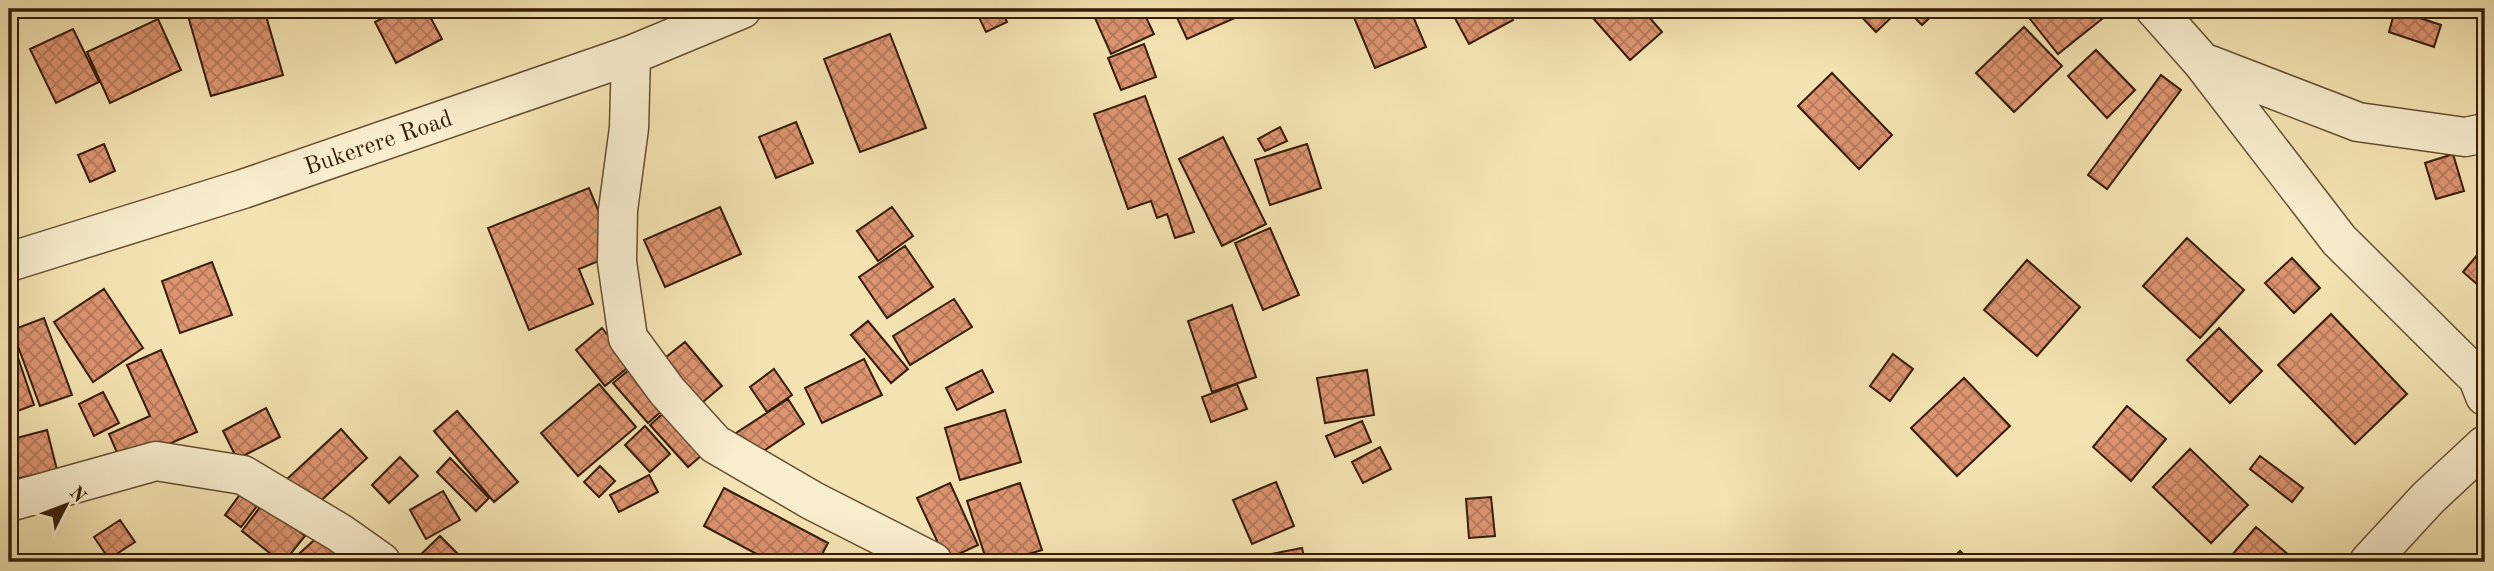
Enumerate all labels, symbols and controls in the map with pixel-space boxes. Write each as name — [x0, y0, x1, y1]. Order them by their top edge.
street label: Bukerere Road — [302, 107, 456, 180]
north arrow — [32, 470, 102, 540]
text: N — [65, 484, 89, 507]

